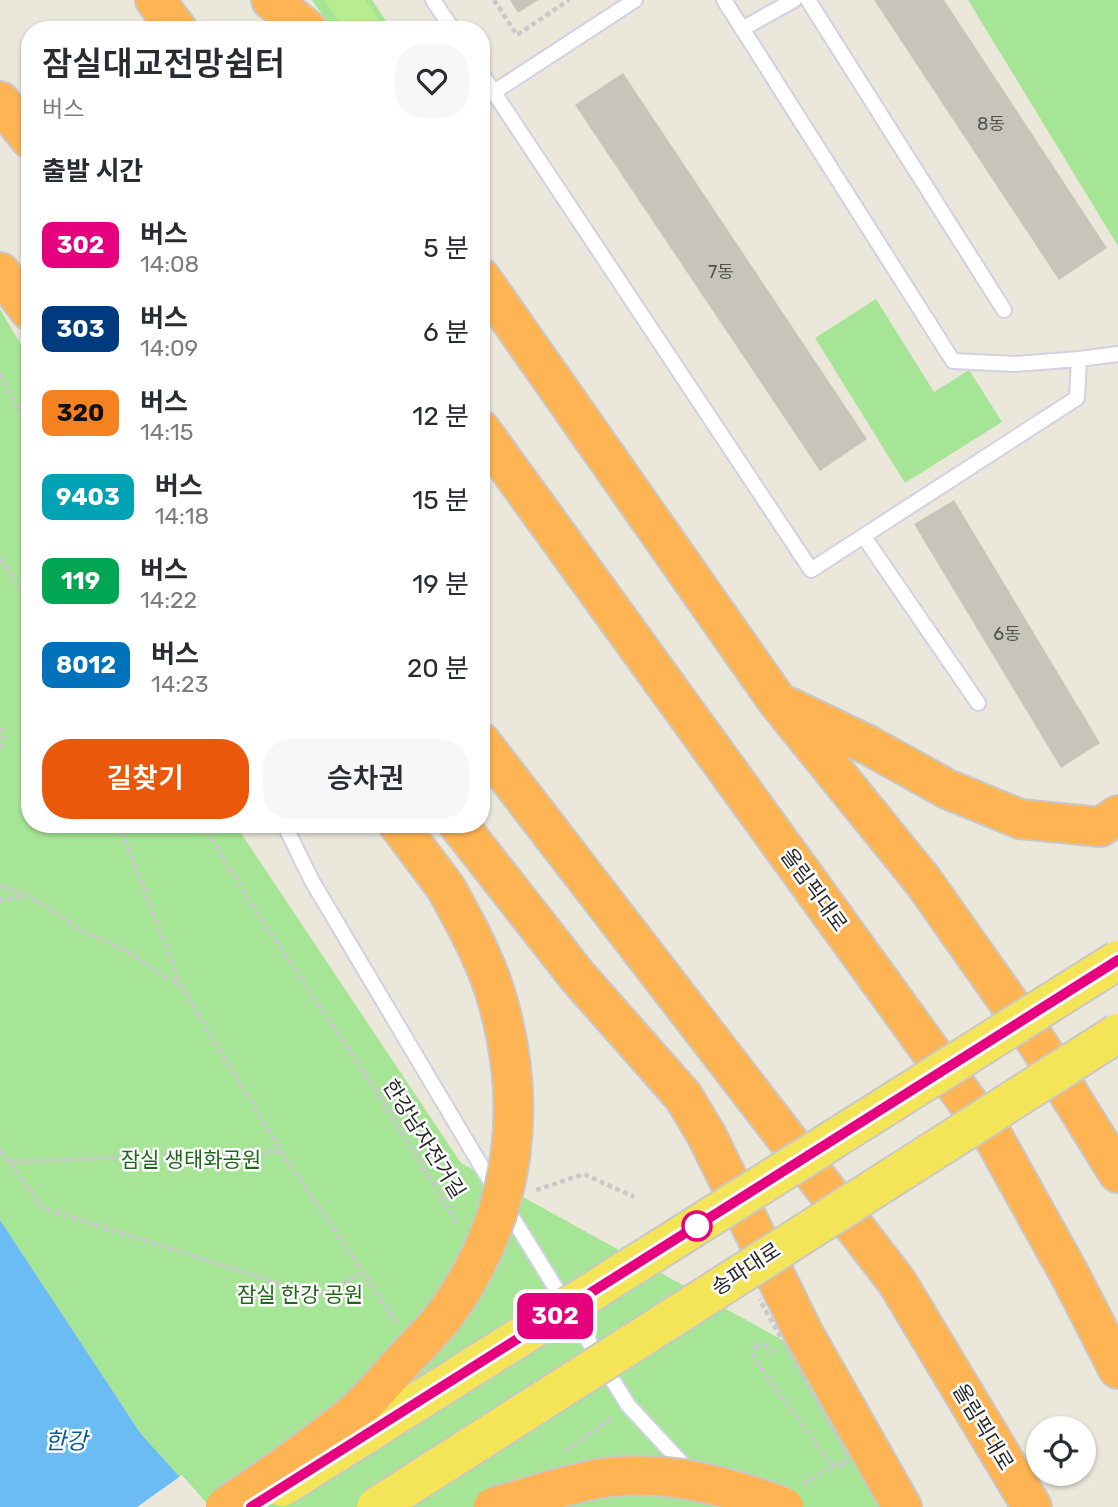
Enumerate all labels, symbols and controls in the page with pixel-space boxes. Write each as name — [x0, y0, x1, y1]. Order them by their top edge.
text: 잠실대교전망쉼터 — [42, 44, 285, 83]
button: heart — [395, 44, 469, 118]
text: 버스 — [42, 95, 84, 123]
house number: 8동 — [977, 113, 1005, 135]
text: 출발 시간 — [42, 156, 143, 187]
text: 버스 — [140, 219, 188, 250]
text: 302 — [57, 231, 104, 259]
text: 5 분 — [423, 233, 469, 264]
text: 14:08 — [140, 250, 199, 278]
house number: 7동 — [708, 261, 734, 283]
text: 버스 — [140, 303, 188, 334]
text: 303 — [57, 315, 104, 343]
text: 6 분 — [423, 317, 469, 348]
text: 14:09 — [140, 334, 198, 362]
text: 버스 — [140, 387, 188, 418]
text: 320 — [57, 399, 104, 427]
text: 12 분 — [412, 401, 469, 432]
text: 14:15 — [140, 418, 194, 446]
text: 버스 — [155, 471, 203, 502]
text: 9403 — [56, 483, 120, 511]
text: 15 분 — [412, 485, 469, 516]
text: 14:18 — [155, 502, 209, 530]
text: 버스 — [140, 555, 188, 586]
text: 119 — [61, 567, 100, 595]
text: 19 분 — [412, 569, 469, 600]
text: 14:22 — [140, 586, 197, 614]
house number: 6동 — [993, 623, 1021, 645]
text: 버스 — [151, 639, 199, 670]
text: 8012 — [56, 651, 116, 679]
text: 20 분 — [407, 653, 469, 684]
text: 14:23 — [151, 670, 208, 698]
button: 길찾기 — [42, 739, 249, 819]
button: 승차권 — [263, 739, 469, 819]
street label: 올림픽대로 — [776, 843, 853, 936]
street label: 한강남자전거길 — [378, 1075, 471, 1203]
park label: 잠실 생태화공원 — [121, 1147, 261, 1172]
unlabelled marker — [682, 1211, 712, 1241]
street label: 송파대로 — [707, 1237, 785, 1300]
park label: 잠실 한강 공원 — [237, 1282, 363, 1307]
line badge: 302 — [515, 1293, 595, 1339]
text: 302 — [531, 1302, 579, 1330]
street label: 올림픽대로 — [948, 1379, 1019, 1475]
map controls — [1026, 1416, 1096, 1486]
button: locate — [1026, 1416, 1096, 1486]
water label: 한강 — [45, 1427, 90, 1455]

